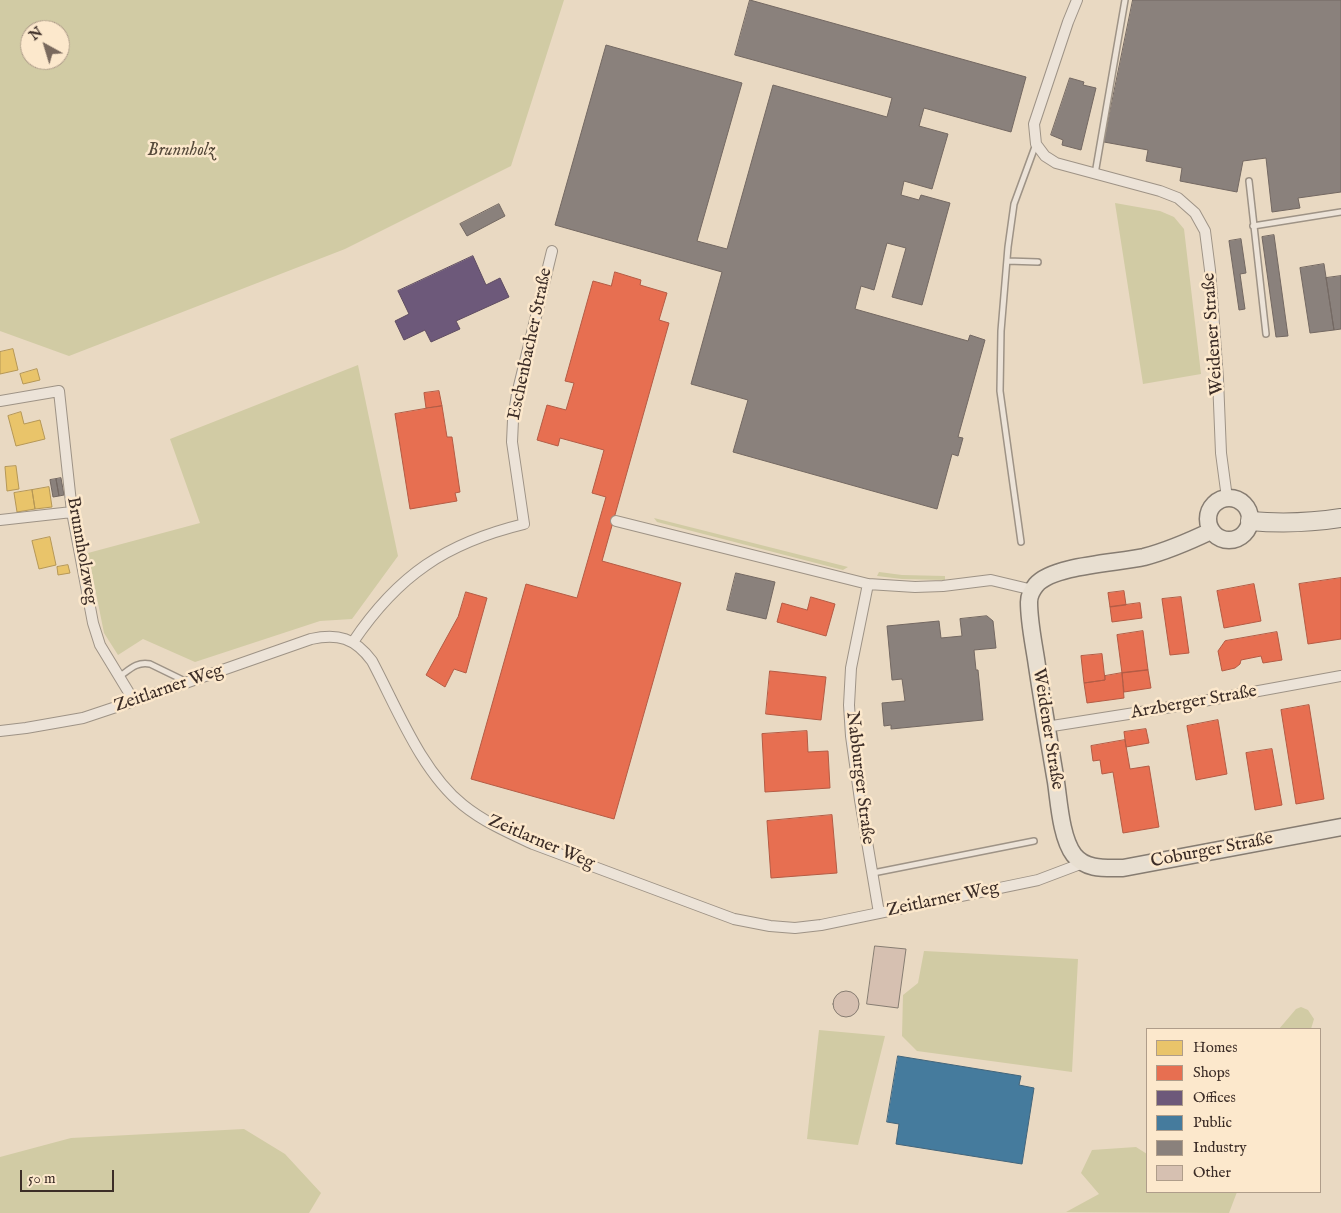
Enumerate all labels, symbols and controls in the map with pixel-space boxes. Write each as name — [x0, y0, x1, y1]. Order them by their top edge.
north arrow — [20, 20, 70, 70]
text: N — [26, 23, 47, 45]
park label: Brunnholz — [147, 140, 215, 162]
street label: Eschenbacher Straße — [504, 266, 558, 422]
street label: Weidener Straße — [1199, 272, 1229, 396]
street label: Brunnholzweg — [61, 495, 101, 607]
street label: Zeitlarner Weg — [112, 660, 226, 718]
street label: Weidener Straße — [1027, 667, 1067, 791]
street label: Arzberger Straße — [1129, 681, 1259, 725]
street label: Nabburger Straße — [840, 710, 878, 846]
street label: Zeitlarner Weg — [484, 811, 598, 875]
street label: Coburger Straße — [1149, 829, 1275, 873]
street label: Zeitlarner Weg — [885, 878, 1001, 922]
legend — [1146, 1028, 1321, 1193]
text: Homes — [1193, 1038, 1237, 1057]
text: Shops — [1193, 1063, 1230, 1082]
text: Offices — [1193, 1088, 1236, 1107]
text: Public — [1193, 1113, 1232, 1132]
text: Industry — [1193, 1138, 1247, 1157]
scale bar — [22, 1160, 116, 1192]
text: Other — [1193, 1163, 1231, 1182]
text: 50 m — [28, 1169, 56, 1188]

